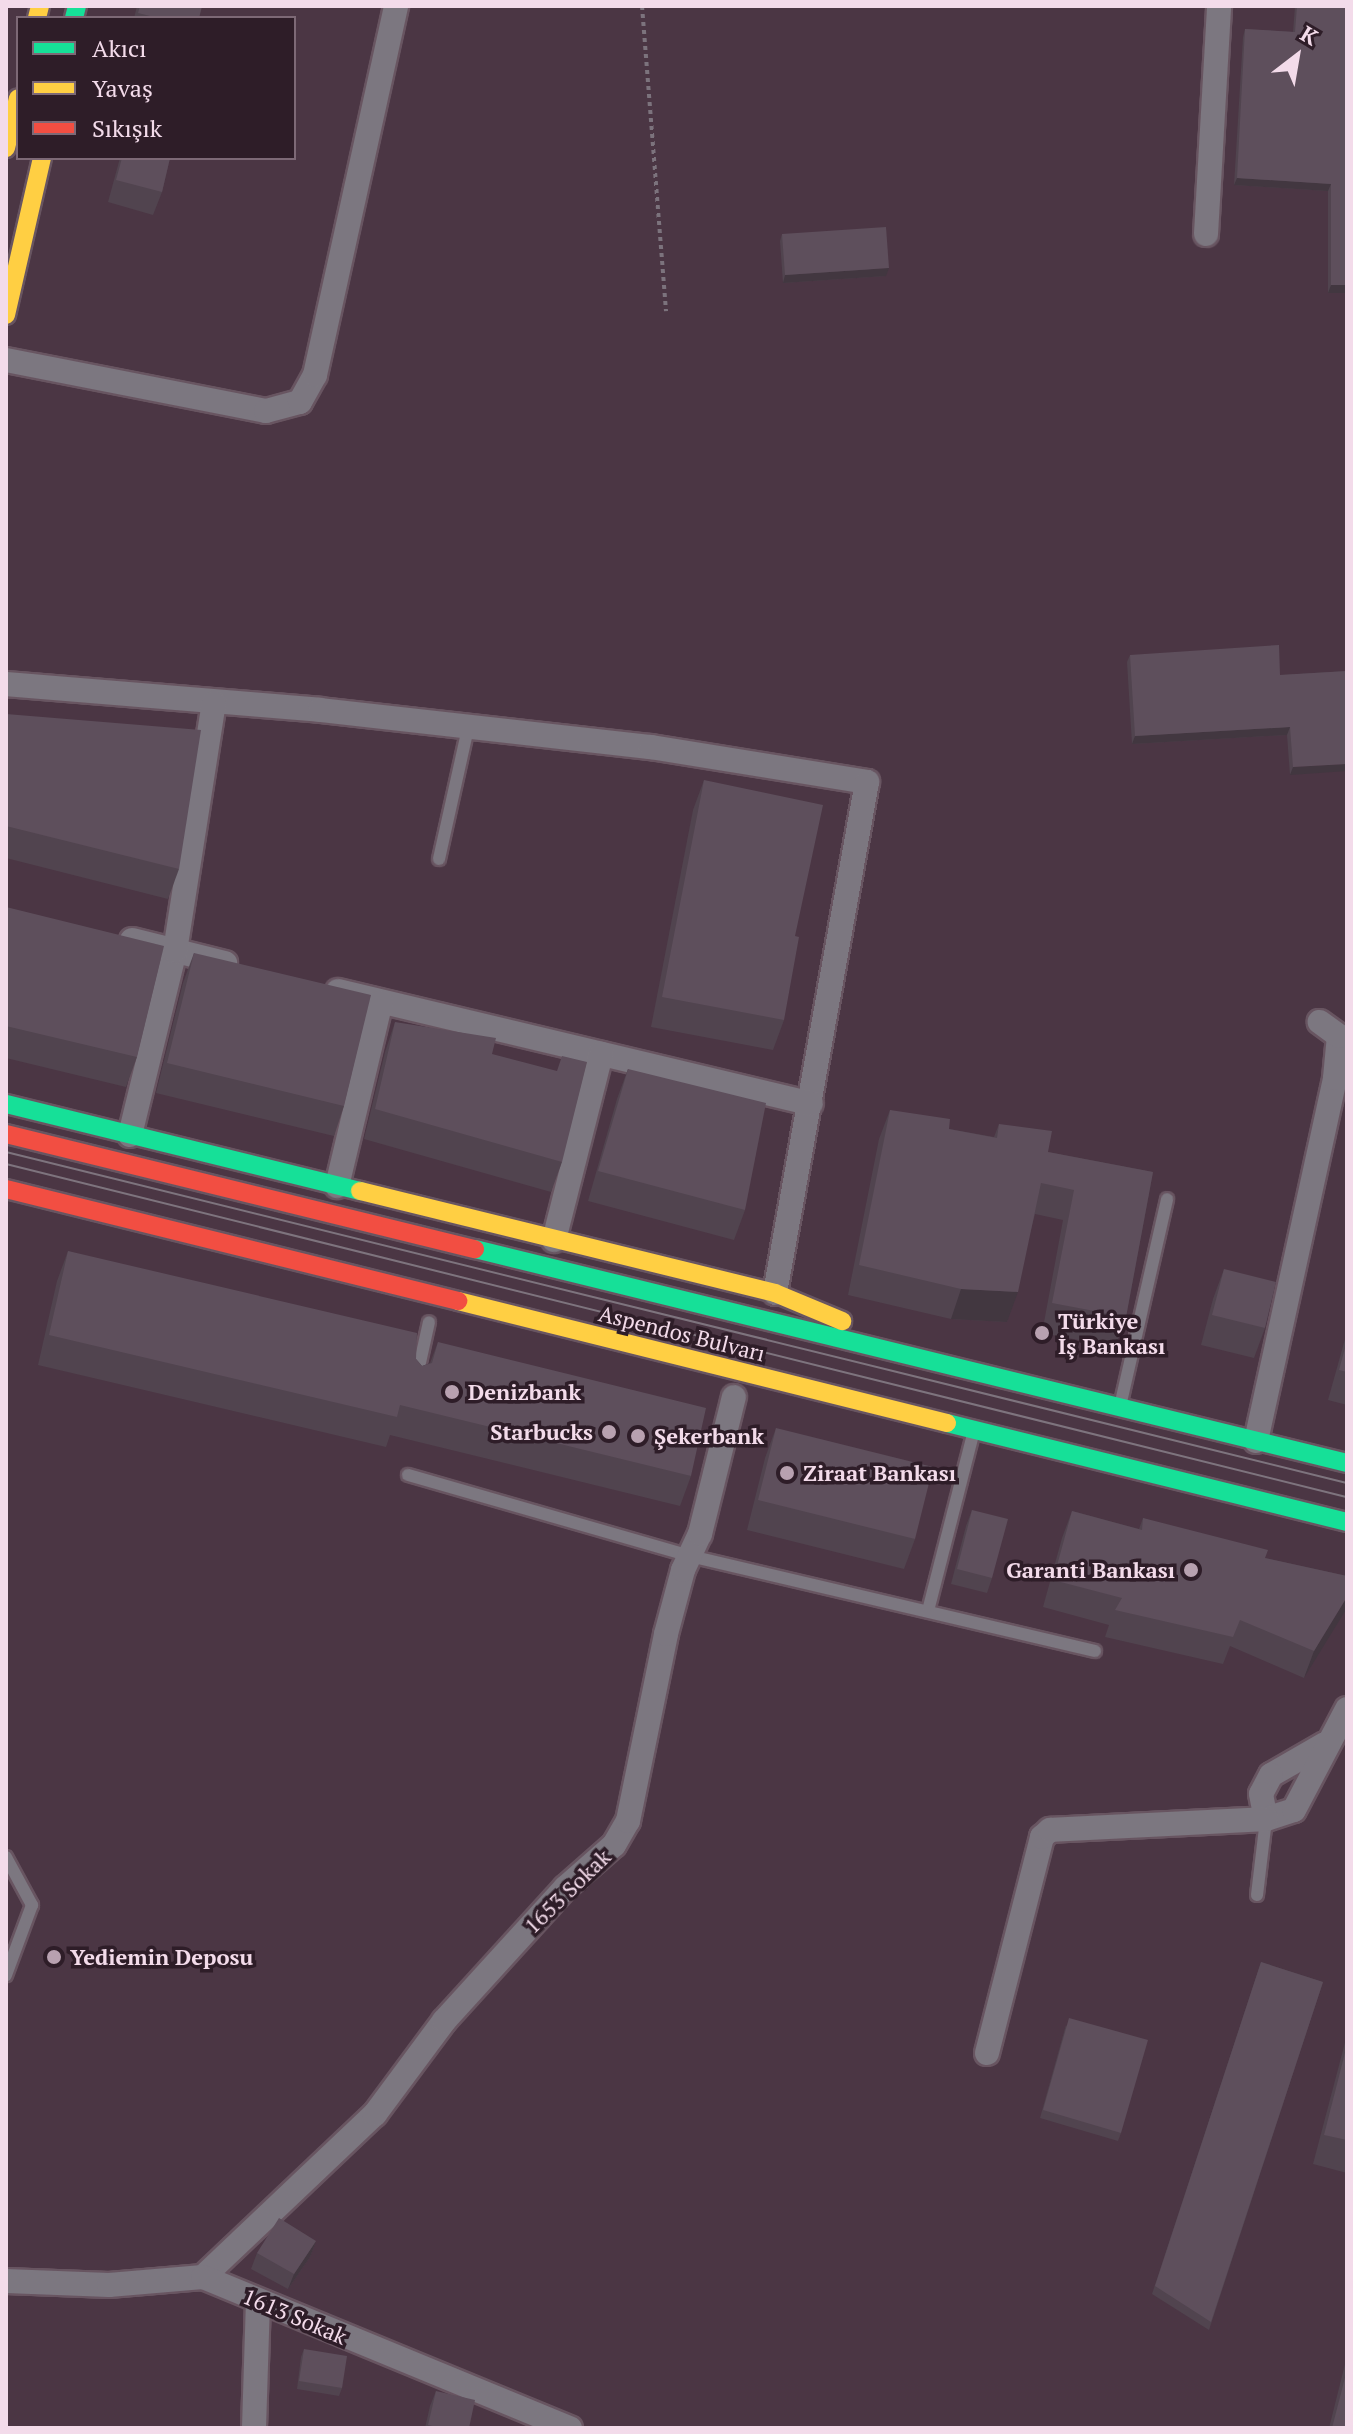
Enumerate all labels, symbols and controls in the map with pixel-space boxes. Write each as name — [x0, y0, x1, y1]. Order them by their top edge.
legend — [16, 16, 296, 160]
north arrow — [1257, 16, 1337, 96]
text: K — [1295, 19, 1324, 51]
text: Akıcı — [92, 32, 146, 64]
text: Yavaş — [92, 72, 153, 104]
text: Sıkışık — [92, 112, 162, 144]
street label: Aspendos Bulvarı — [596, 1300, 768, 1366]
place label: Türkiye İş Bankası — [1058, 1307, 1165, 1358]
marker: Türkiye İş Bankası — [1033, 1324, 1051, 1342]
place label: Denizbank — [468, 1379, 581, 1405]
marker: Denizbank — [443, 1383, 461, 1401]
place label: Starbucks — [490, 1419, 593, 1445]
marker: Starbucks — [600, 1423, 618, 1441]
place label: Şekerbank — [654, 1423, 764, 1449]
marker: Şekerbank — [629, 1427, 647, 1445]
place label: Ziraat Bankası — [803, 1460, 956, 1486]
marker: Ziraat Bankası — [778, 1464, 796, 1482]
place label: Garanti Bankası — [1006, 1557, 1175, 1583]
marker: Garanti Bankası — [1182, 1561, 1200, 1579]
street label: 1653 Sokak — [518, 1843, 616, 1939]
place label: Yediemin Deposu — [70, 1944, 253, 1970]
marker: Yediemin Deposu — [45, 1948, 63, 1966]
street label: 1613 Sokak — [239, 2282, 351, 2350]

